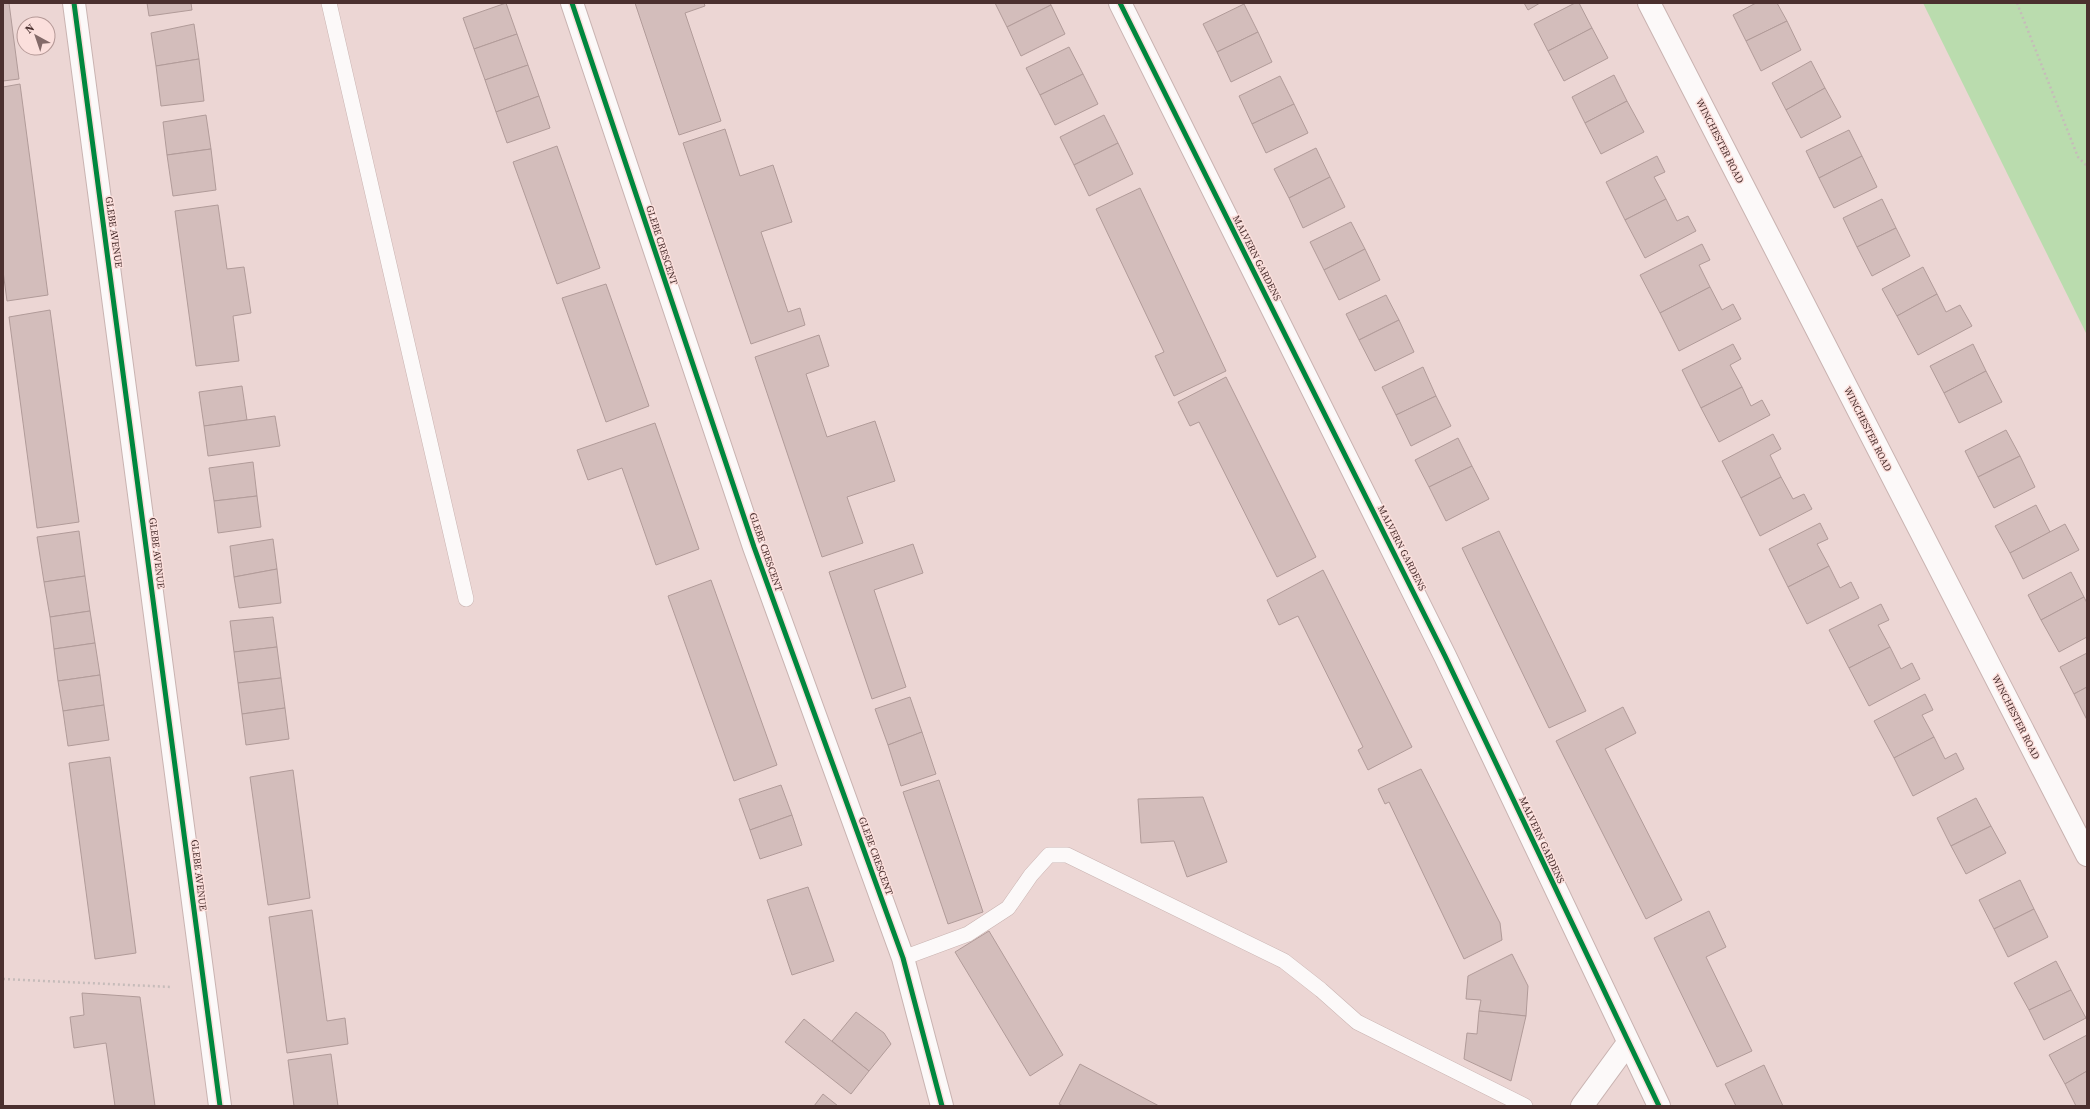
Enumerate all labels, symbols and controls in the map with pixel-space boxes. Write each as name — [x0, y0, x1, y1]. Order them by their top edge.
north arrow — [16, 16, 56, 56]
text: N — [22, 20, 38, 37]
street label: WINCHESTER ROAD — [1693, 97, 1747, 185]
street label: GLEBE AVENUE — [103, 196, 125, 268]
street label: GLEBE CRESCENT — [643, 204, 681, 286]
street label: MALVERN GARDENS — [1230, 213, 1284, 303]
street label: WINCHESTER ROAD — [1841, 385, 1895, 473]
street label: MALVERN GARDENS — [1375, 503, 1429, 593]
street label: GLEBE CRESCENT — [746, 511, 786, 593]
street label: GLEBE AVENUE — [146, 517, 168, 589]
street label: WINCHESTER ROAD — [1989, 673, 2043, 761]
street label: MALVERN GARDENS — [1516, 795, 1568, 885]
street label: GLEBE CRESCENT — [856, 815, 896, 897]
street label: GLEBE AVENUE — [188, 839, 210, 911]

